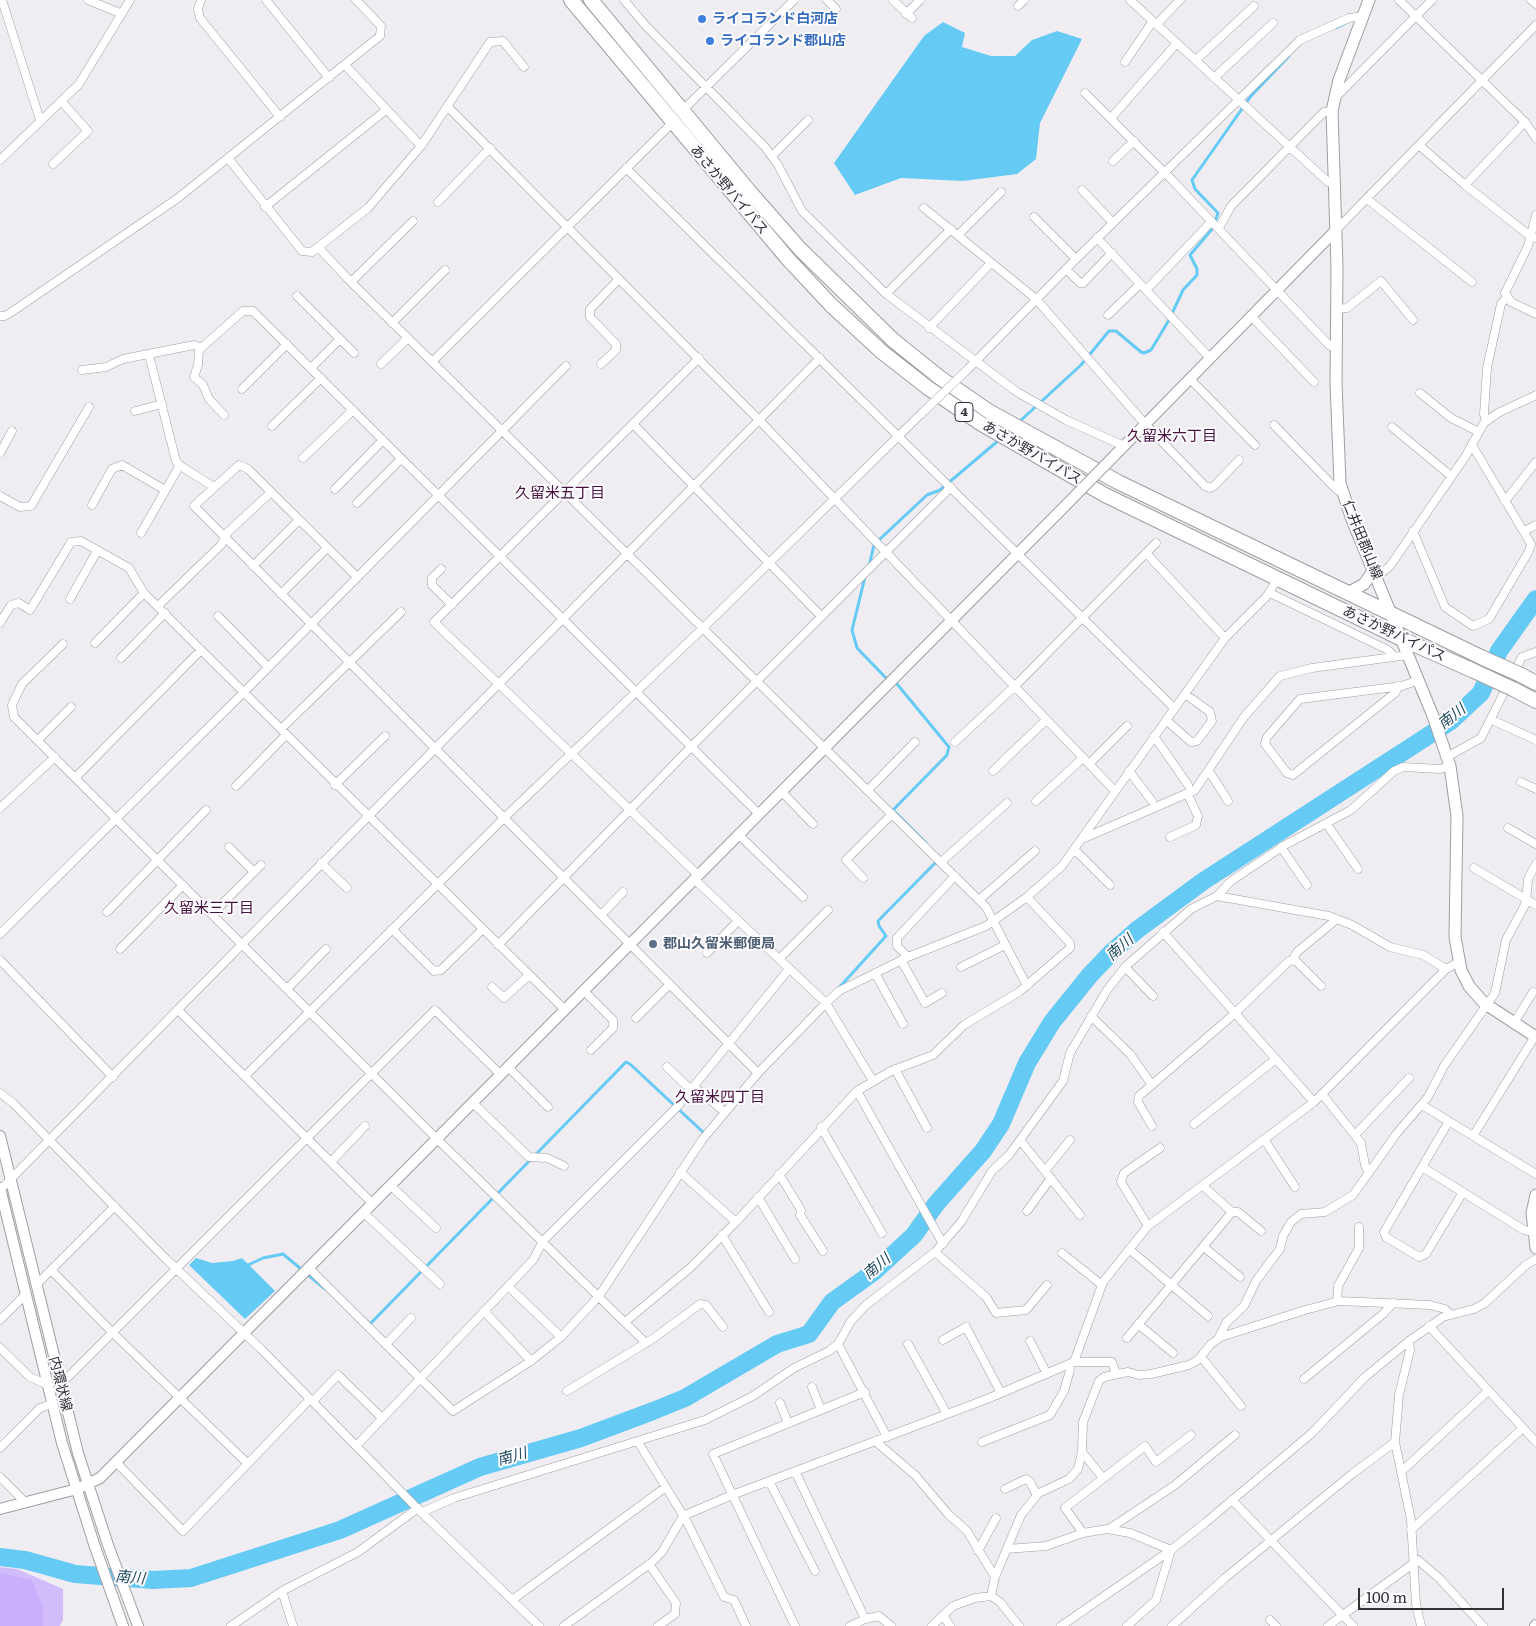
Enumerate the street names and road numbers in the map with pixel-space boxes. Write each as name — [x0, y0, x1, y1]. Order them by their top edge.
street label: あさか野バイパス — [687, 142, 771, 238]
road number: 4 — [955, 402, 973, 422]
street label: あさか野バイパス — [979, 418, 1085, 488]
street label: 仁井田郡山線 — [1338, 498, 1386, 582]
street label: あさか野バイパス — [1340, 603, 1448, 665]
street label: 内環状線 — [45, 1355, 75, 1413]

